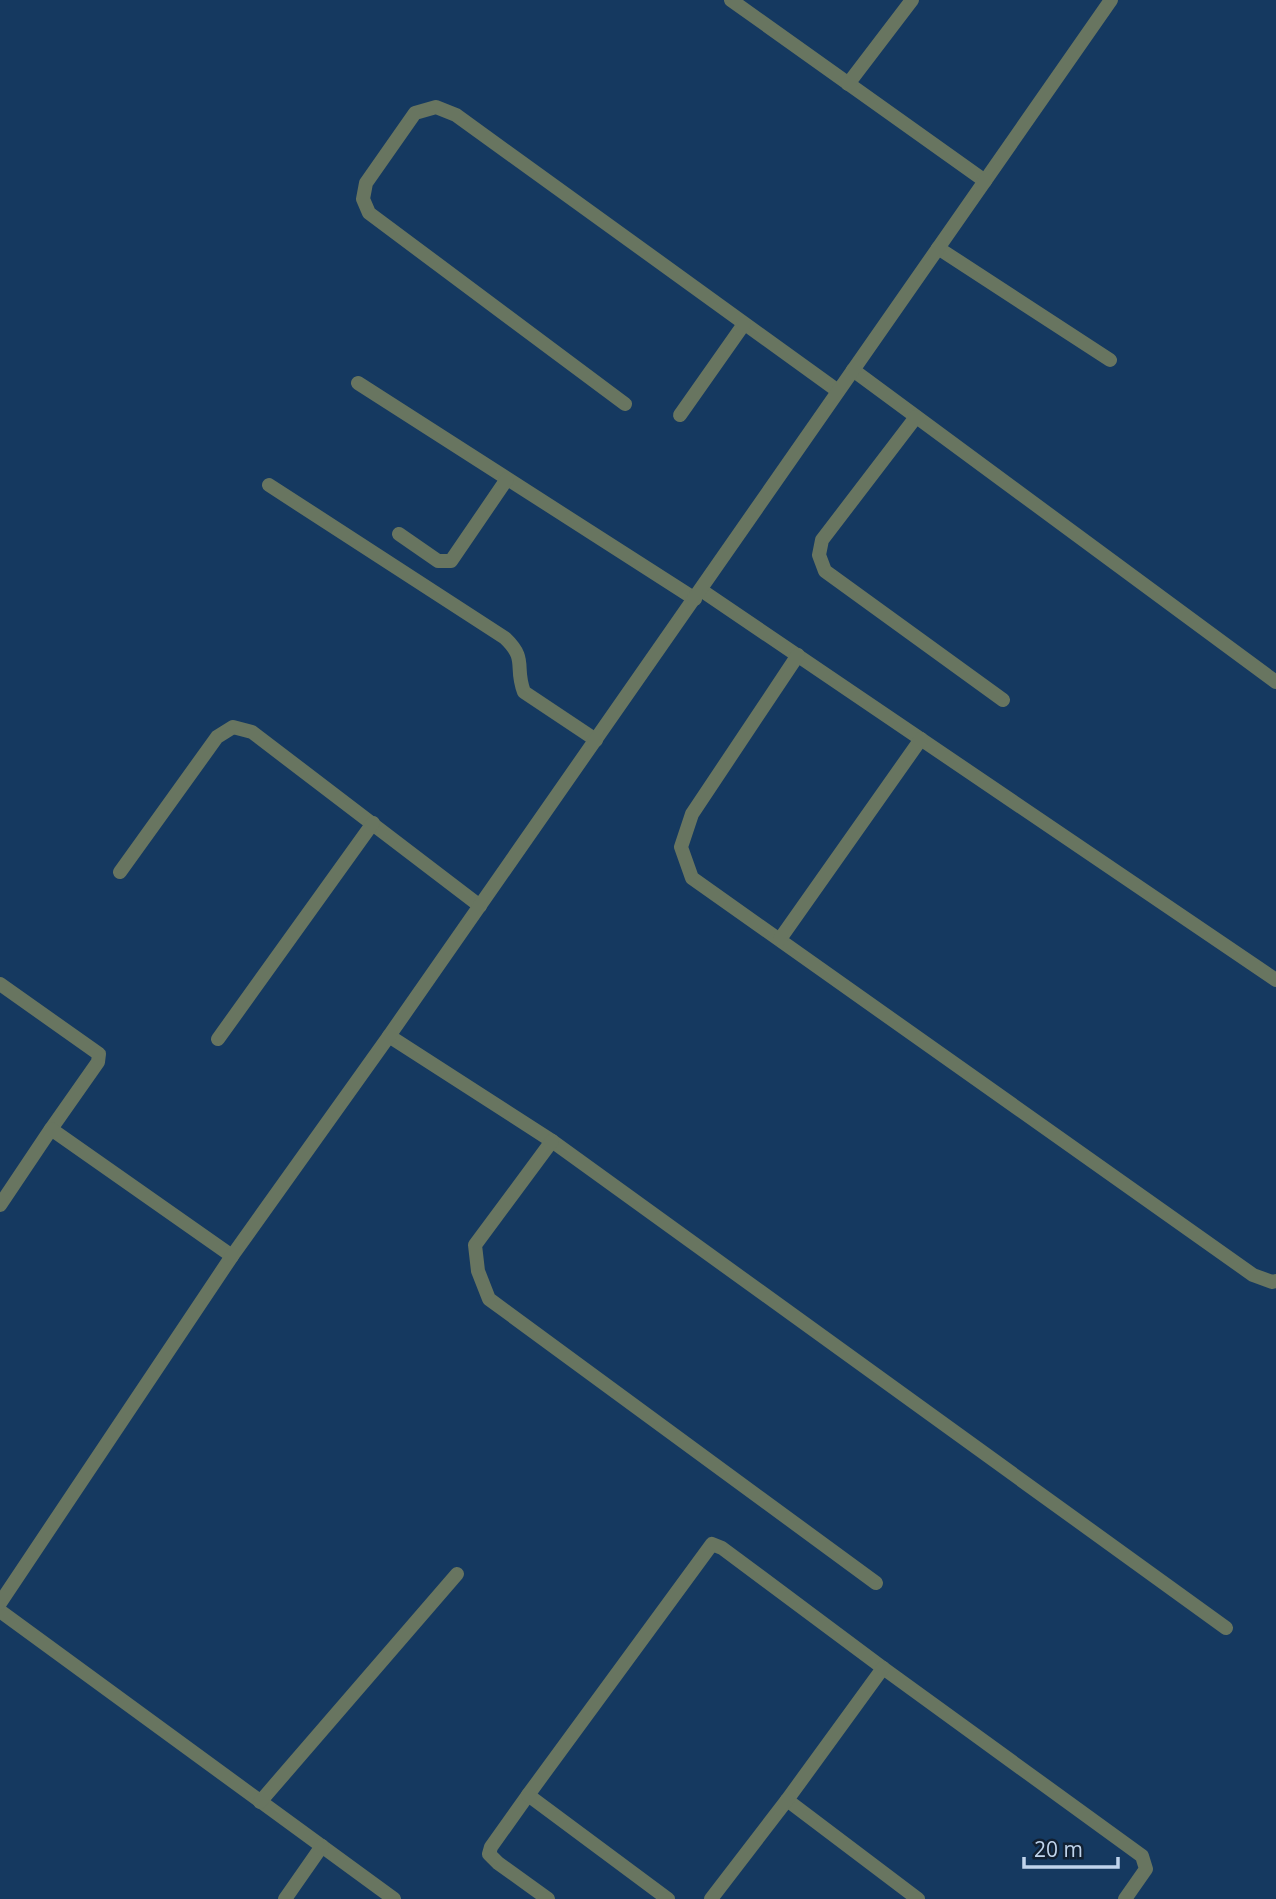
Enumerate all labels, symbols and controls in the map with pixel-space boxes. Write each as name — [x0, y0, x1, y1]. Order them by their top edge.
scale bar — [1024, 1826, 1118, 1870]
text: 20 m — [1034, 1835, 1083, 1863]

